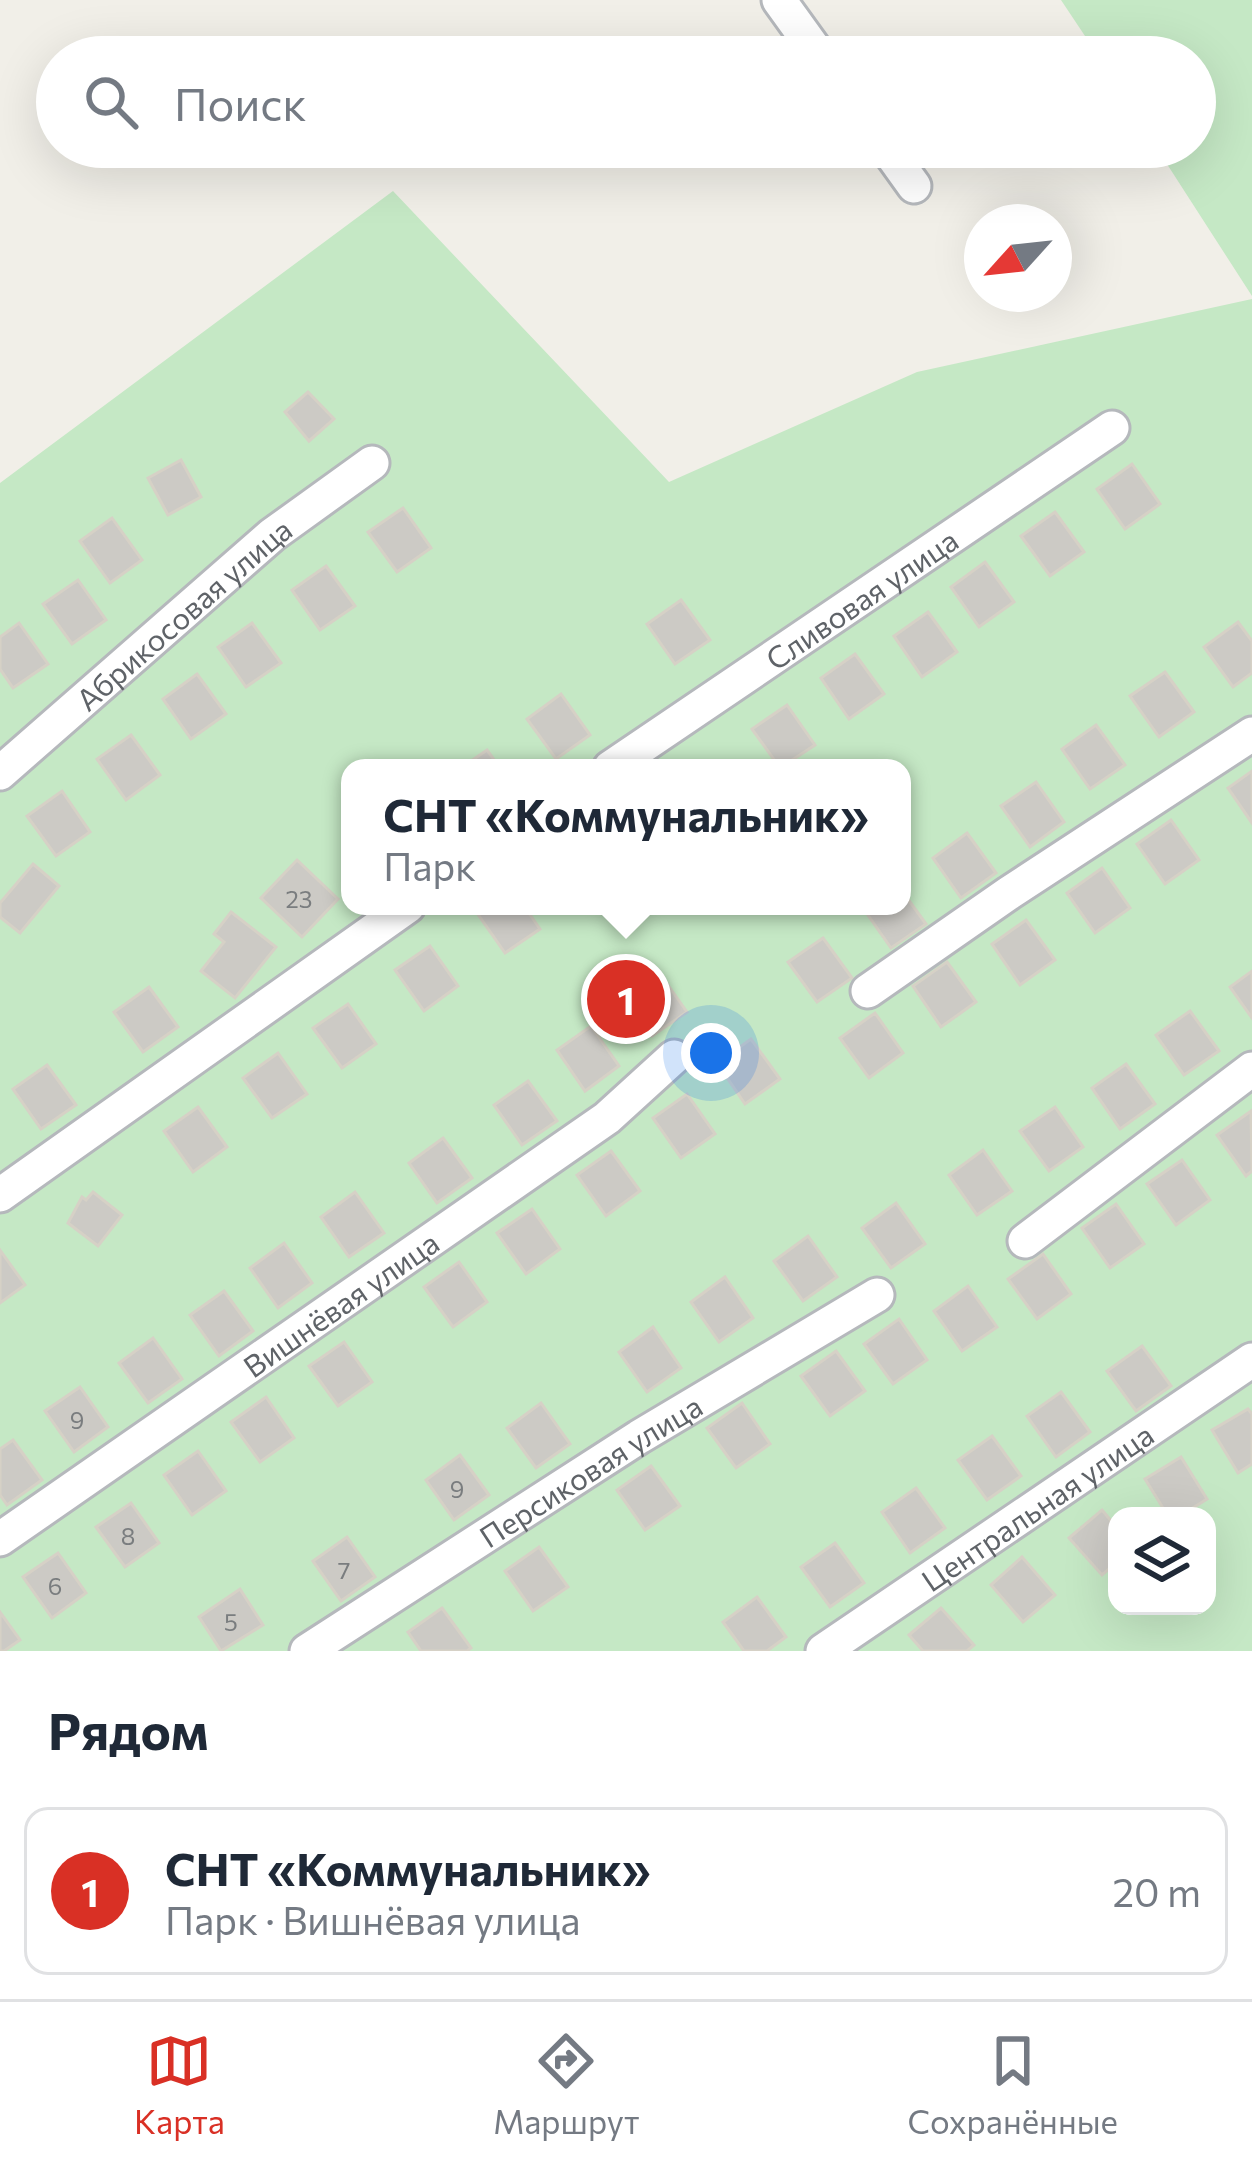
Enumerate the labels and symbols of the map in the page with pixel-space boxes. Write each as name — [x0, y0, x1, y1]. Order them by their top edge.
north arrow — [964, 204, 1072, 312]
street label: Абрикосовая улица — [68, 509, 298, 717]
street label: Сливовая улица — [758, 520, 964, 676]
house number: 23 — [285, 884, 313, 913]
pin: 1 — [587, 954, 665, 1044]
your location — [681, 1023, 741, 1083]
street label: Вишнёвая улица — [235, 1222, 445, 1384]
street label: Персиковая улица — [472, 1386, 708, 1554]
house number: 9 — [70, 1405, 84, 1434]
street label: Центральная улица — [914, 1414, 1159, 1598]
house number: 9 — [450, 1474, 464, 1503]
house number: 8 — [121, 1521, 135, 1550]
house number: 7 — [338, 1555, 350, 1584]
house number: 6 — [48, 1571, 62, 1600]
house number: 5 — [224, 1607, 238, 1636]

